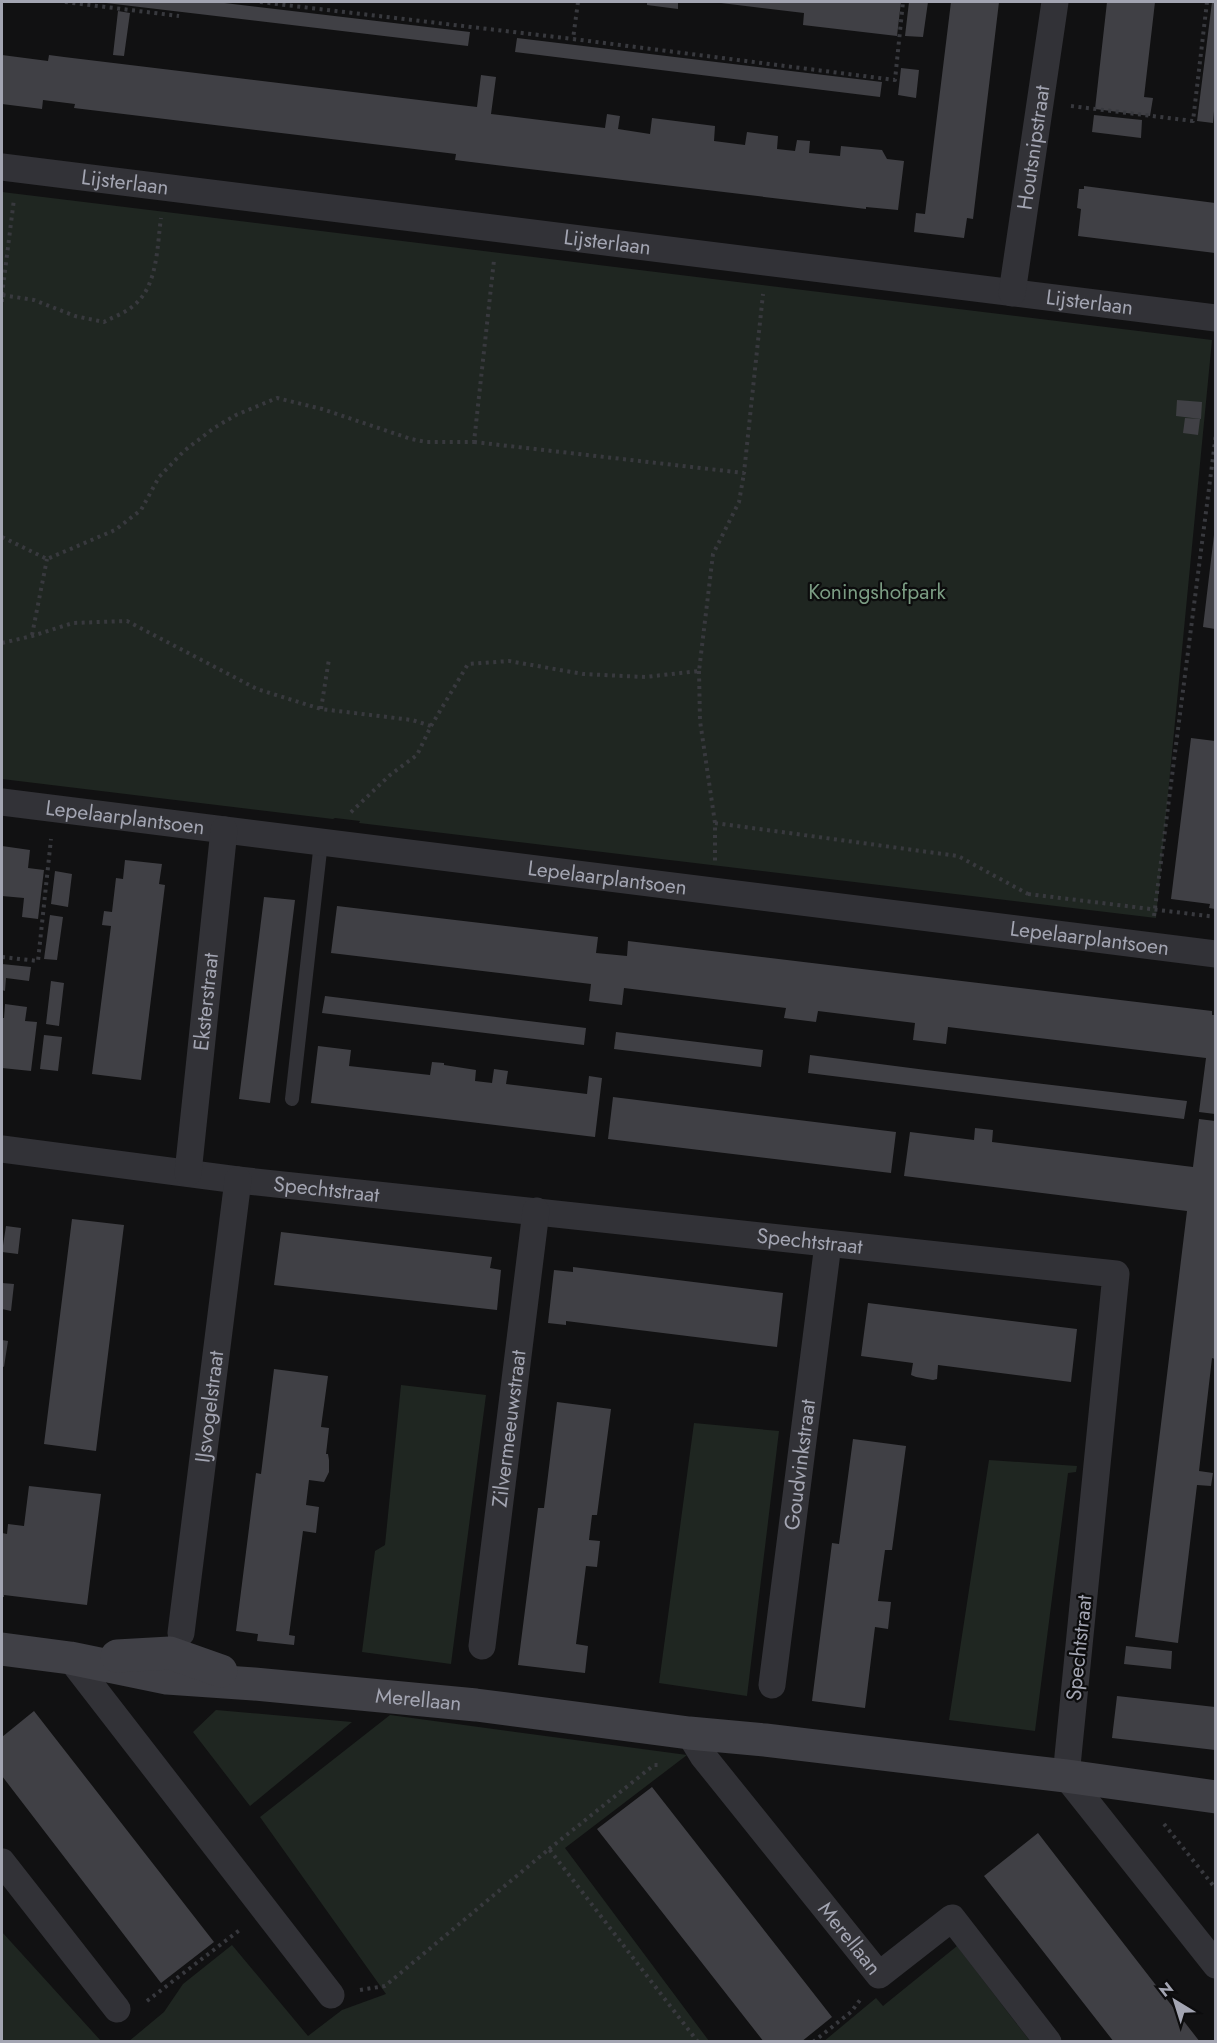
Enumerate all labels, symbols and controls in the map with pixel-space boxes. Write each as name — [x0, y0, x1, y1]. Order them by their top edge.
street label: Houtsnipstraat — [1009, 83, 1058, 212]
street label: Lijsterlaan — [80, 162, 170, 203]
street label: Lijsterlaan — [562, 222, 653, 263]
street label: Lijsterlaan — [1044, 282, 1135, 323]
park label: Koningshofpark — [808, 577, 947, 607]
street label: Lepelaarplantsoen — [44, 793, 206, 842]
street label: Lepelaarplantsoen — [526, 853, 689, 903]
street label: Lepelaarplantsoen — [1008, 913, 1171, 963]
street label: Eksterstraat — [186, 951, 226, 1052]
street label: Spechtstraat — [272, 1169, 381, 1210]
street label: Spechtstraat — [755, 1221, 864, 1262]
street label: Zilvermeeuwstraat — [484, 1348, 534, 1509]
street label: IJsvogelstraat — [188, 1349, 231, 1465]
street label: Goudvinkstraat — [777, 1398, 823, 1532]
street label: Spechtstraat — [1059, 1594, 1099, 1702]
street label: Merellaan — [374, 1681, 463, 1719]
street label: Merellaan — [811, 1895, 888, 1982]
north arrow — [1145, 1971, 1205, 2031]
text: N — [1154, 1977, 1178, 2003]

